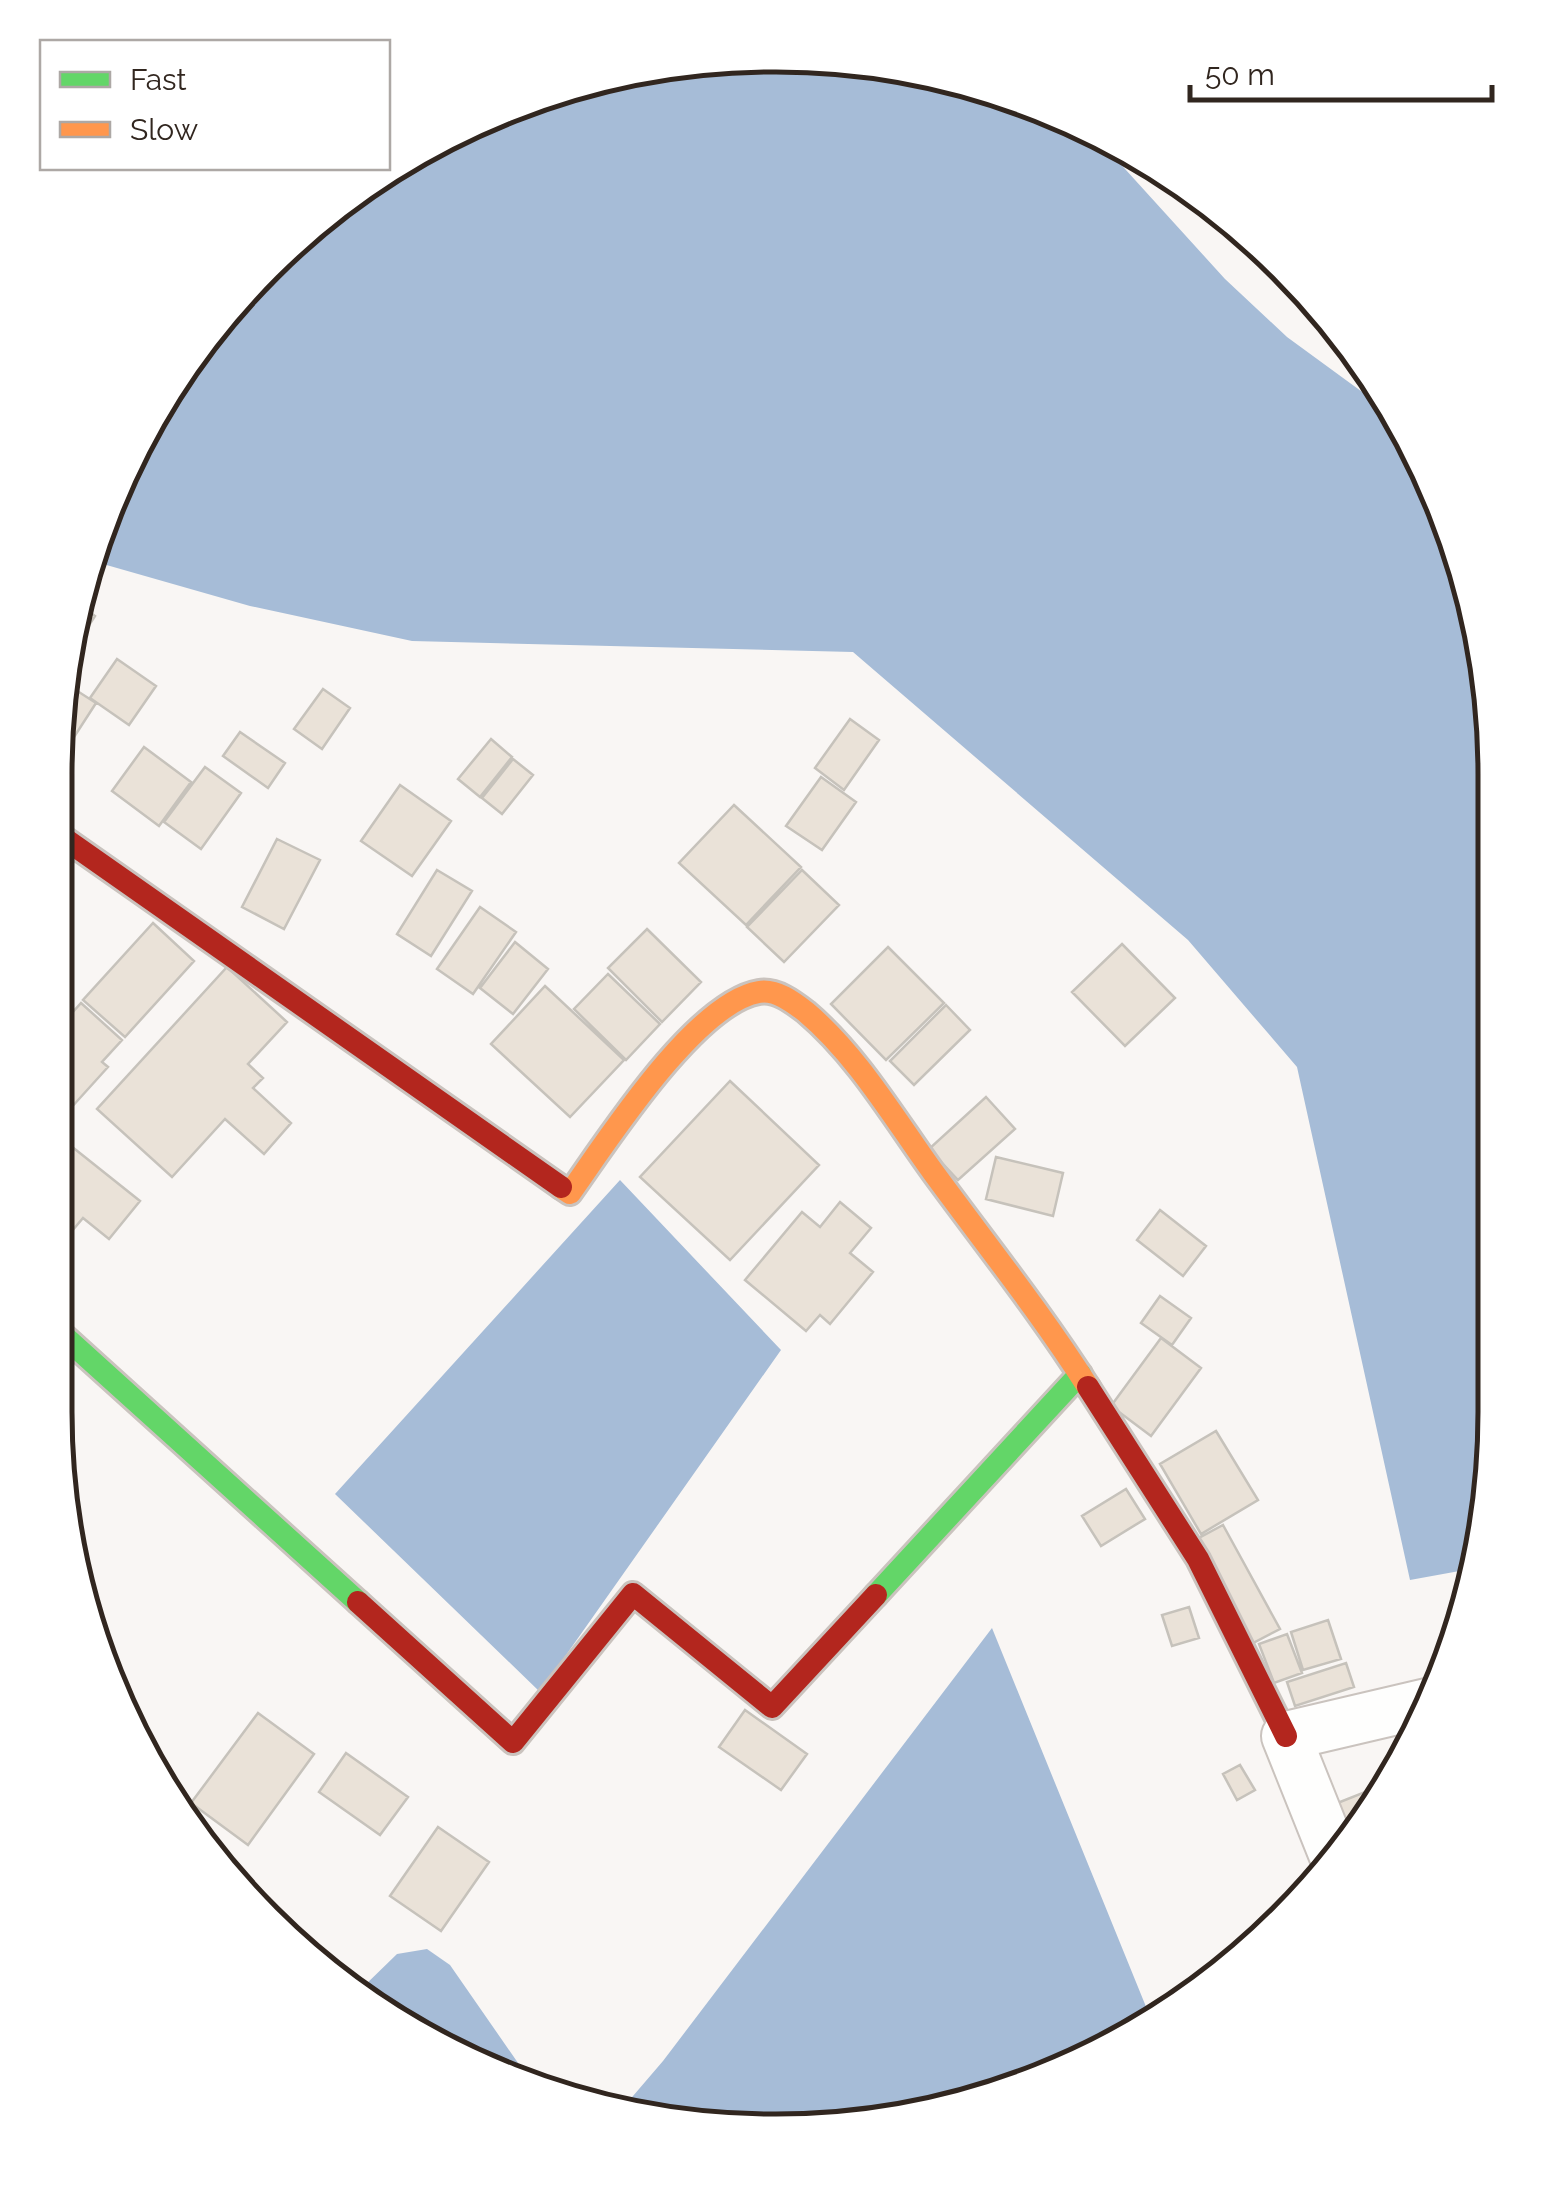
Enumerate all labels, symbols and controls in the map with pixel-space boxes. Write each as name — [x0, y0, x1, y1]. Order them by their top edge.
legend — [40, 40, 390, 170]
scale bar — [1190, 40, 1492, 102]
text: 50 m — [1205, 57, 1275, 92]
text: Fast — [130, 62, 187, 97]
text: Slow — [130, 112, 198, 147]

